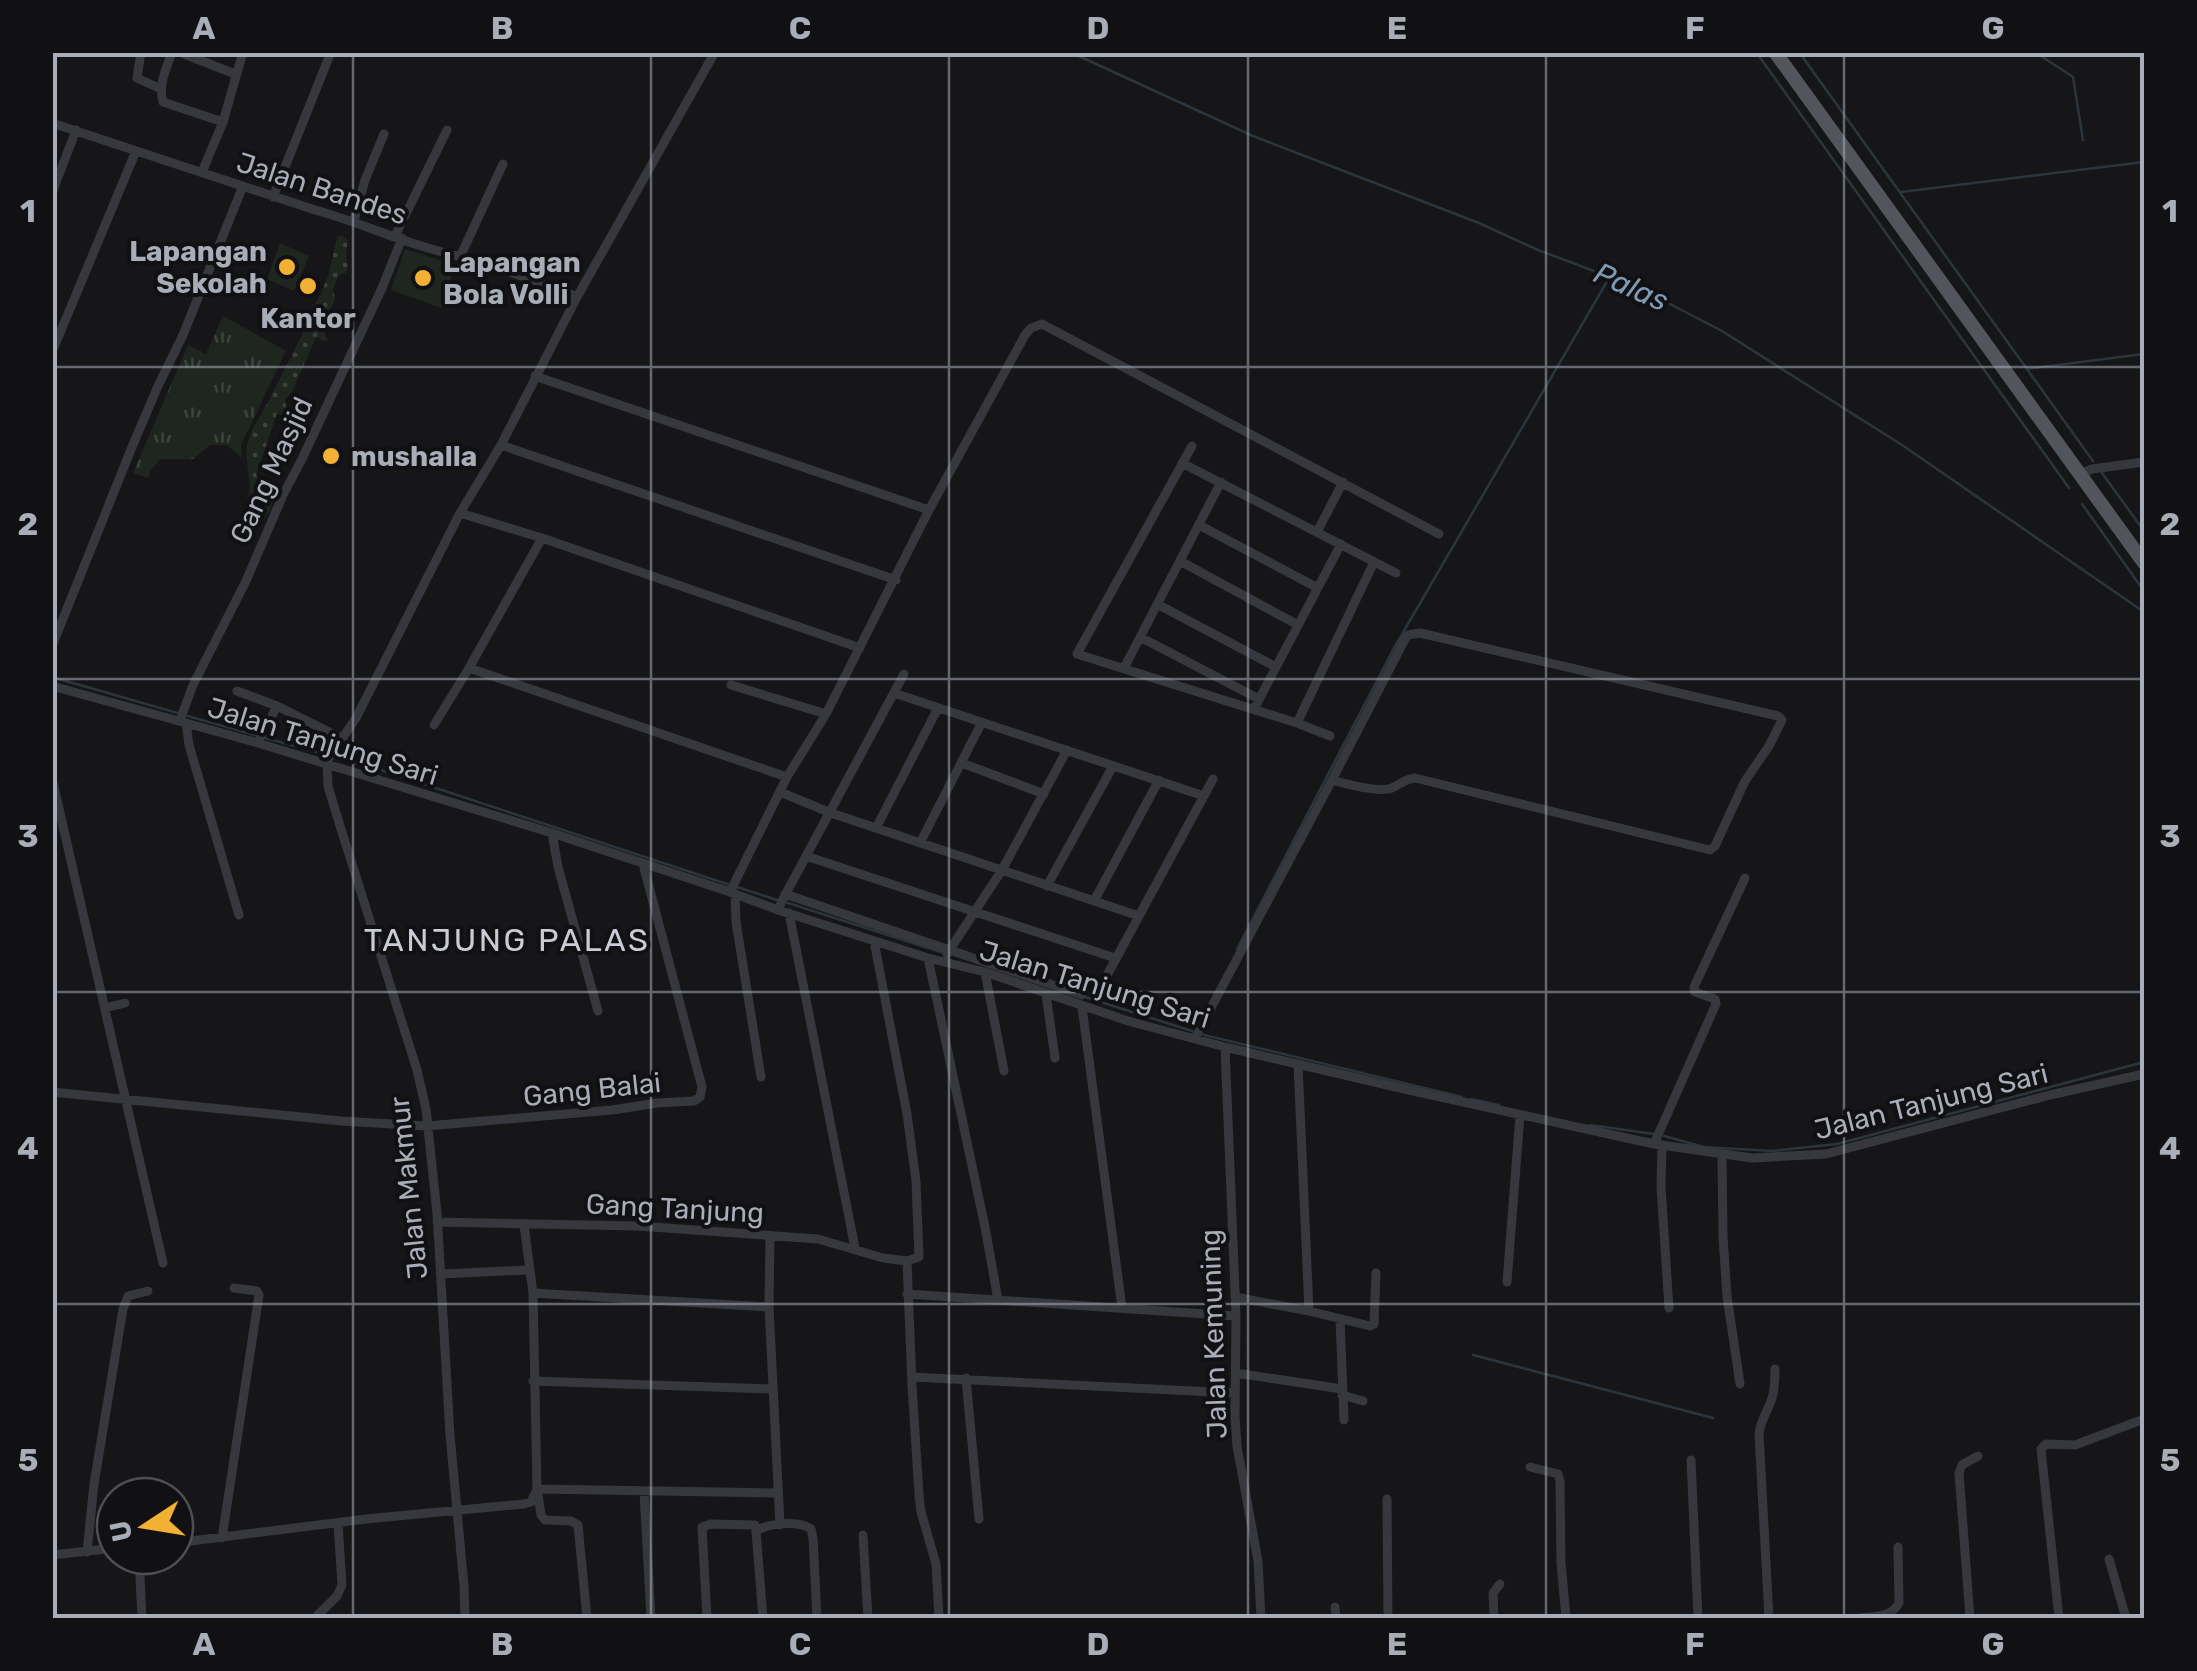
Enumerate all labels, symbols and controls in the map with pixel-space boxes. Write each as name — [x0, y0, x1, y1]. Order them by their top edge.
text: A — [193, 9, 216, 47]
text: B — [491, 9, 513, 47]
text: C — [789, 9, 811, 47]
text: D — [1087, 9, 1109, 47]
text: E — [1387, 9, 1407, 47]
text: F — [1685, 9, 1705, 47]
text: G — [1981, 9, 2005, 47]
street label: Jalan Bandes — [233, 145, 411, 232]
text: 1 — [20, 192, 36, 230]
text: 1 — [2162, 192, 2178, 230]
place label: Lapangan Sekolah — [129, 235, 267, 300]
place label: Lapangan Bola Volli — [443, 246, 581, 311]
water label: Palas — [1588, 255, 1674, 319]
marker: Lapangan Sekolah — [276, 256, 298, 278]
marker: Lapangan Bola Volli — [412, 267, 434, 289]
marker: Kantor — [297, 275, 319, 297]
place label: Kantor — [260, 302, 356, 335]
street label: Gang Masjid — [223, 392, 320, 549]
place label: mushalla — [351, 440, 477, 473]
marker: mushalla — [320, 445, 342, 467]
text: 2 — [18, 505, 38, 543]
text: 2 — [2160, 505, 2180, 543]
street label: Jalan Tanjung Sari — [204, 691, 442, 792]
text: 3 — [17, 817, 39, 855]
text: 3 — [2159, 817, 2181, 855]
district label: TANJUNG PALAS — [364, 921, 650, 959]
street label: Jalan Tanjung Sari — [976, 934, 1214, 1035]
street label: Jalan Tanjung Sari — [1811, 1057, 2051, 1146]
street label: Gang Balai — [522, 1066, 663, 1113]
street label: Jalan Makmur — [382, 1095, 435, 1281]
text: 4 — [17, 1129, 39, 1167]
text: 4 — [2159, 1129, 2181, 1167]
street label: Gang Tanjung — [585, 1187, 765, 1230]
street label: Jalan Kemuning — [1193, 1228, 1234, 1440]
text: 5 — [18, 1441, 38, 1479]
text: 5 — [2160, 1441, 2180, 1479]
north arrow — [95, 1476, 195, 1576]
text: U — [103, 1518, 139, 1544]
text: A — [193, 1625, 216, 1663]
text: B — [491, 1625, 513, 1663]
text: C — [789, 1625, 811, 1663]
text: D — [1087, 1625, 1109, 1663]
text: E — [1387, 1625, 1407, 1663]
text: F — [1685, 1625, 1705, 1663]
text: G — [1981, 1625, 2005, 1663]

